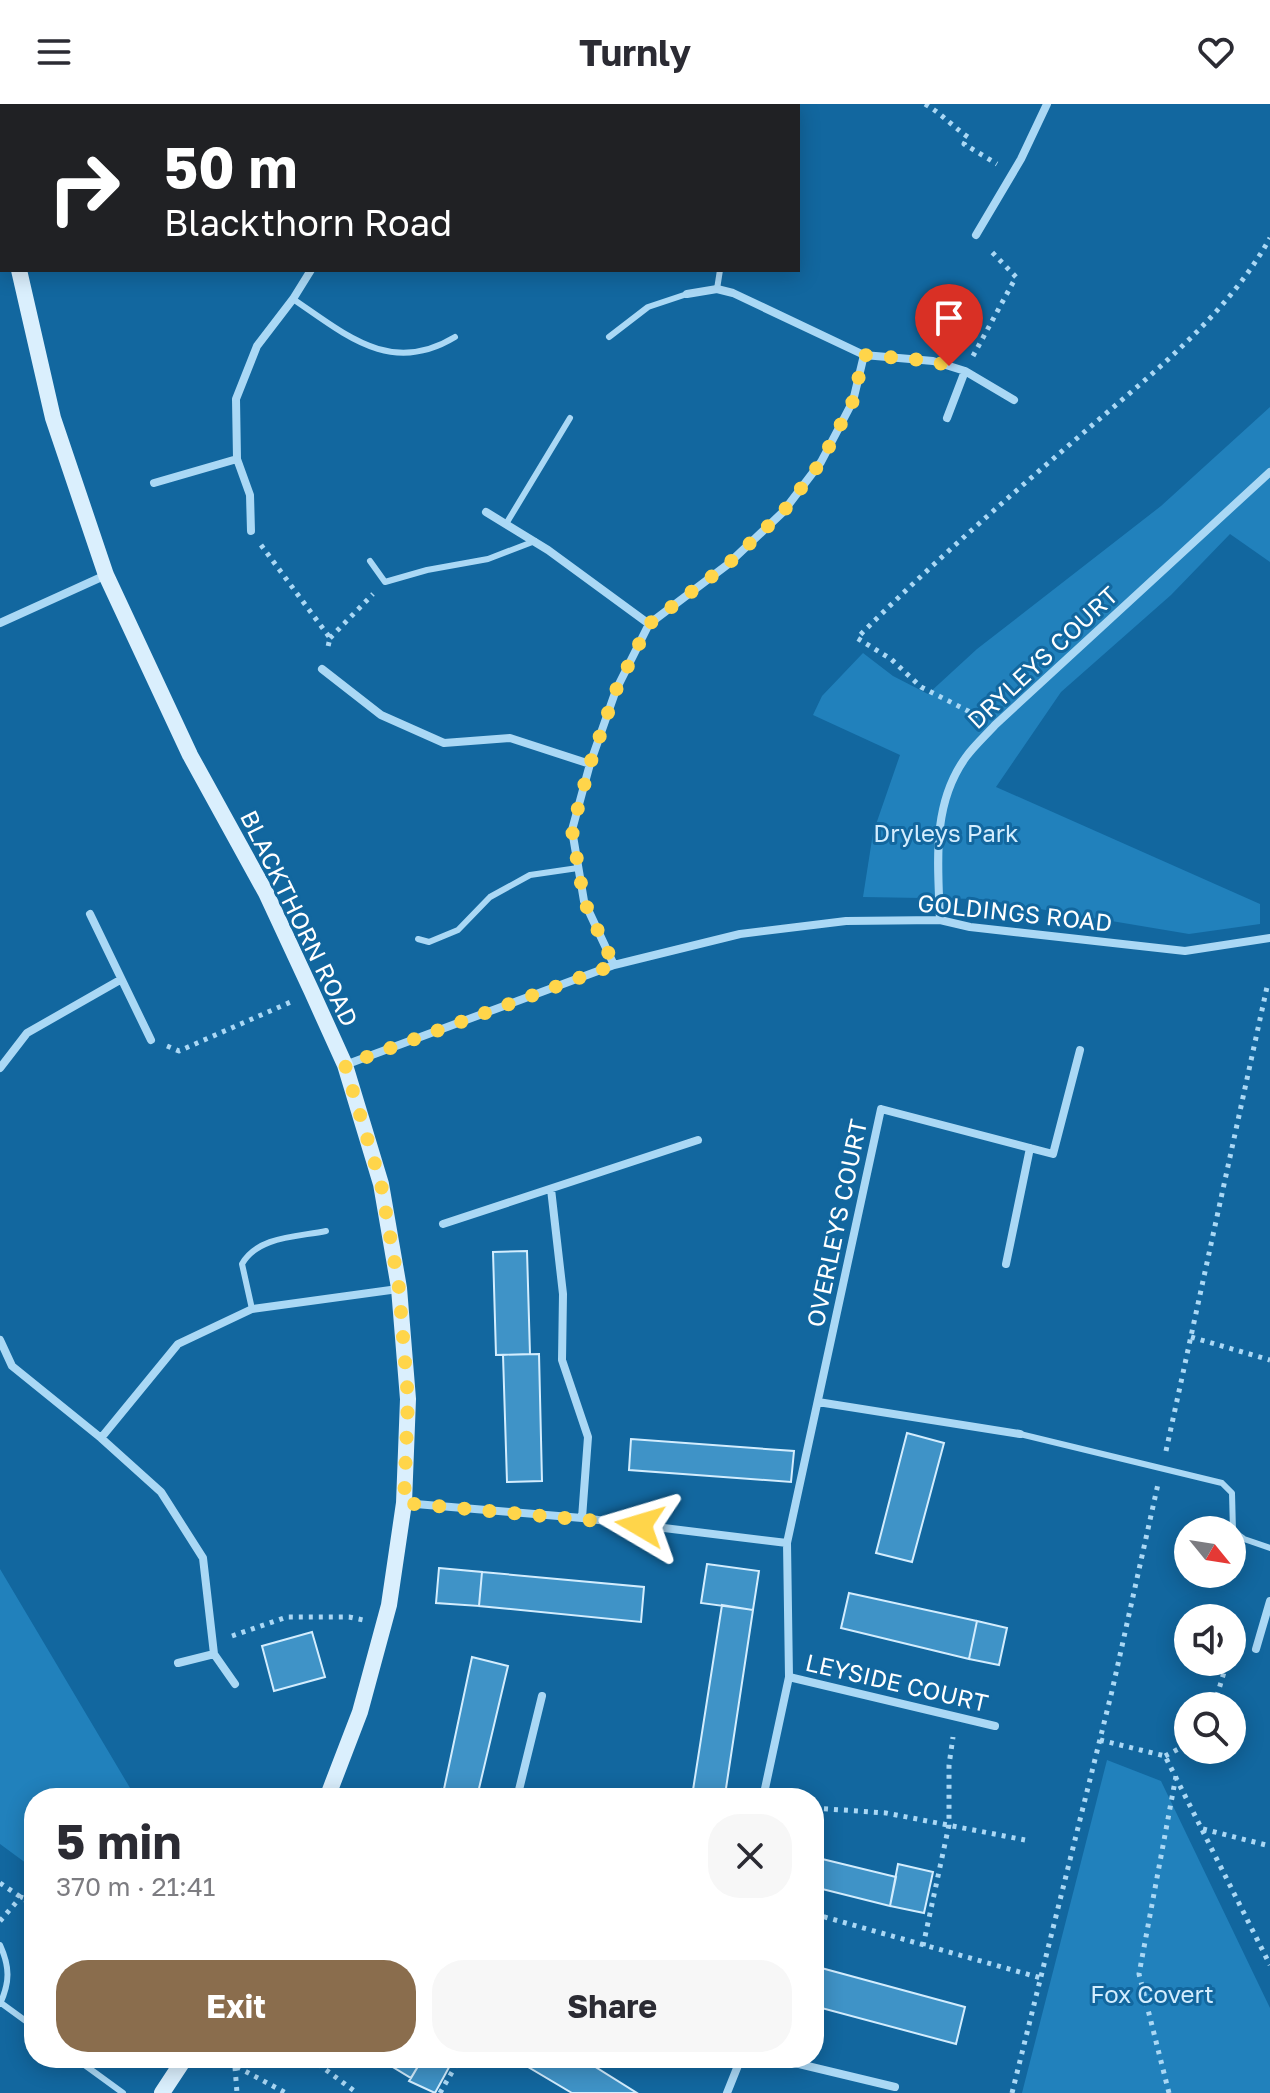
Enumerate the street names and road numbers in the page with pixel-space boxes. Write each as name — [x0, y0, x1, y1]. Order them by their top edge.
street label: DRYLEYS COURT — [961, 580, 1123, 734]
street label: BLACKTHORN ROAD — [235, 805, 365, 1031]
street label: GOLDINGS ROAD — [916, 887, 1114, 937]
street label: OVERLEYS COURT — [800, 1116, 872, 1330]
street label: LEYSIDE COURT — [803, 1647, 991, 1717]

